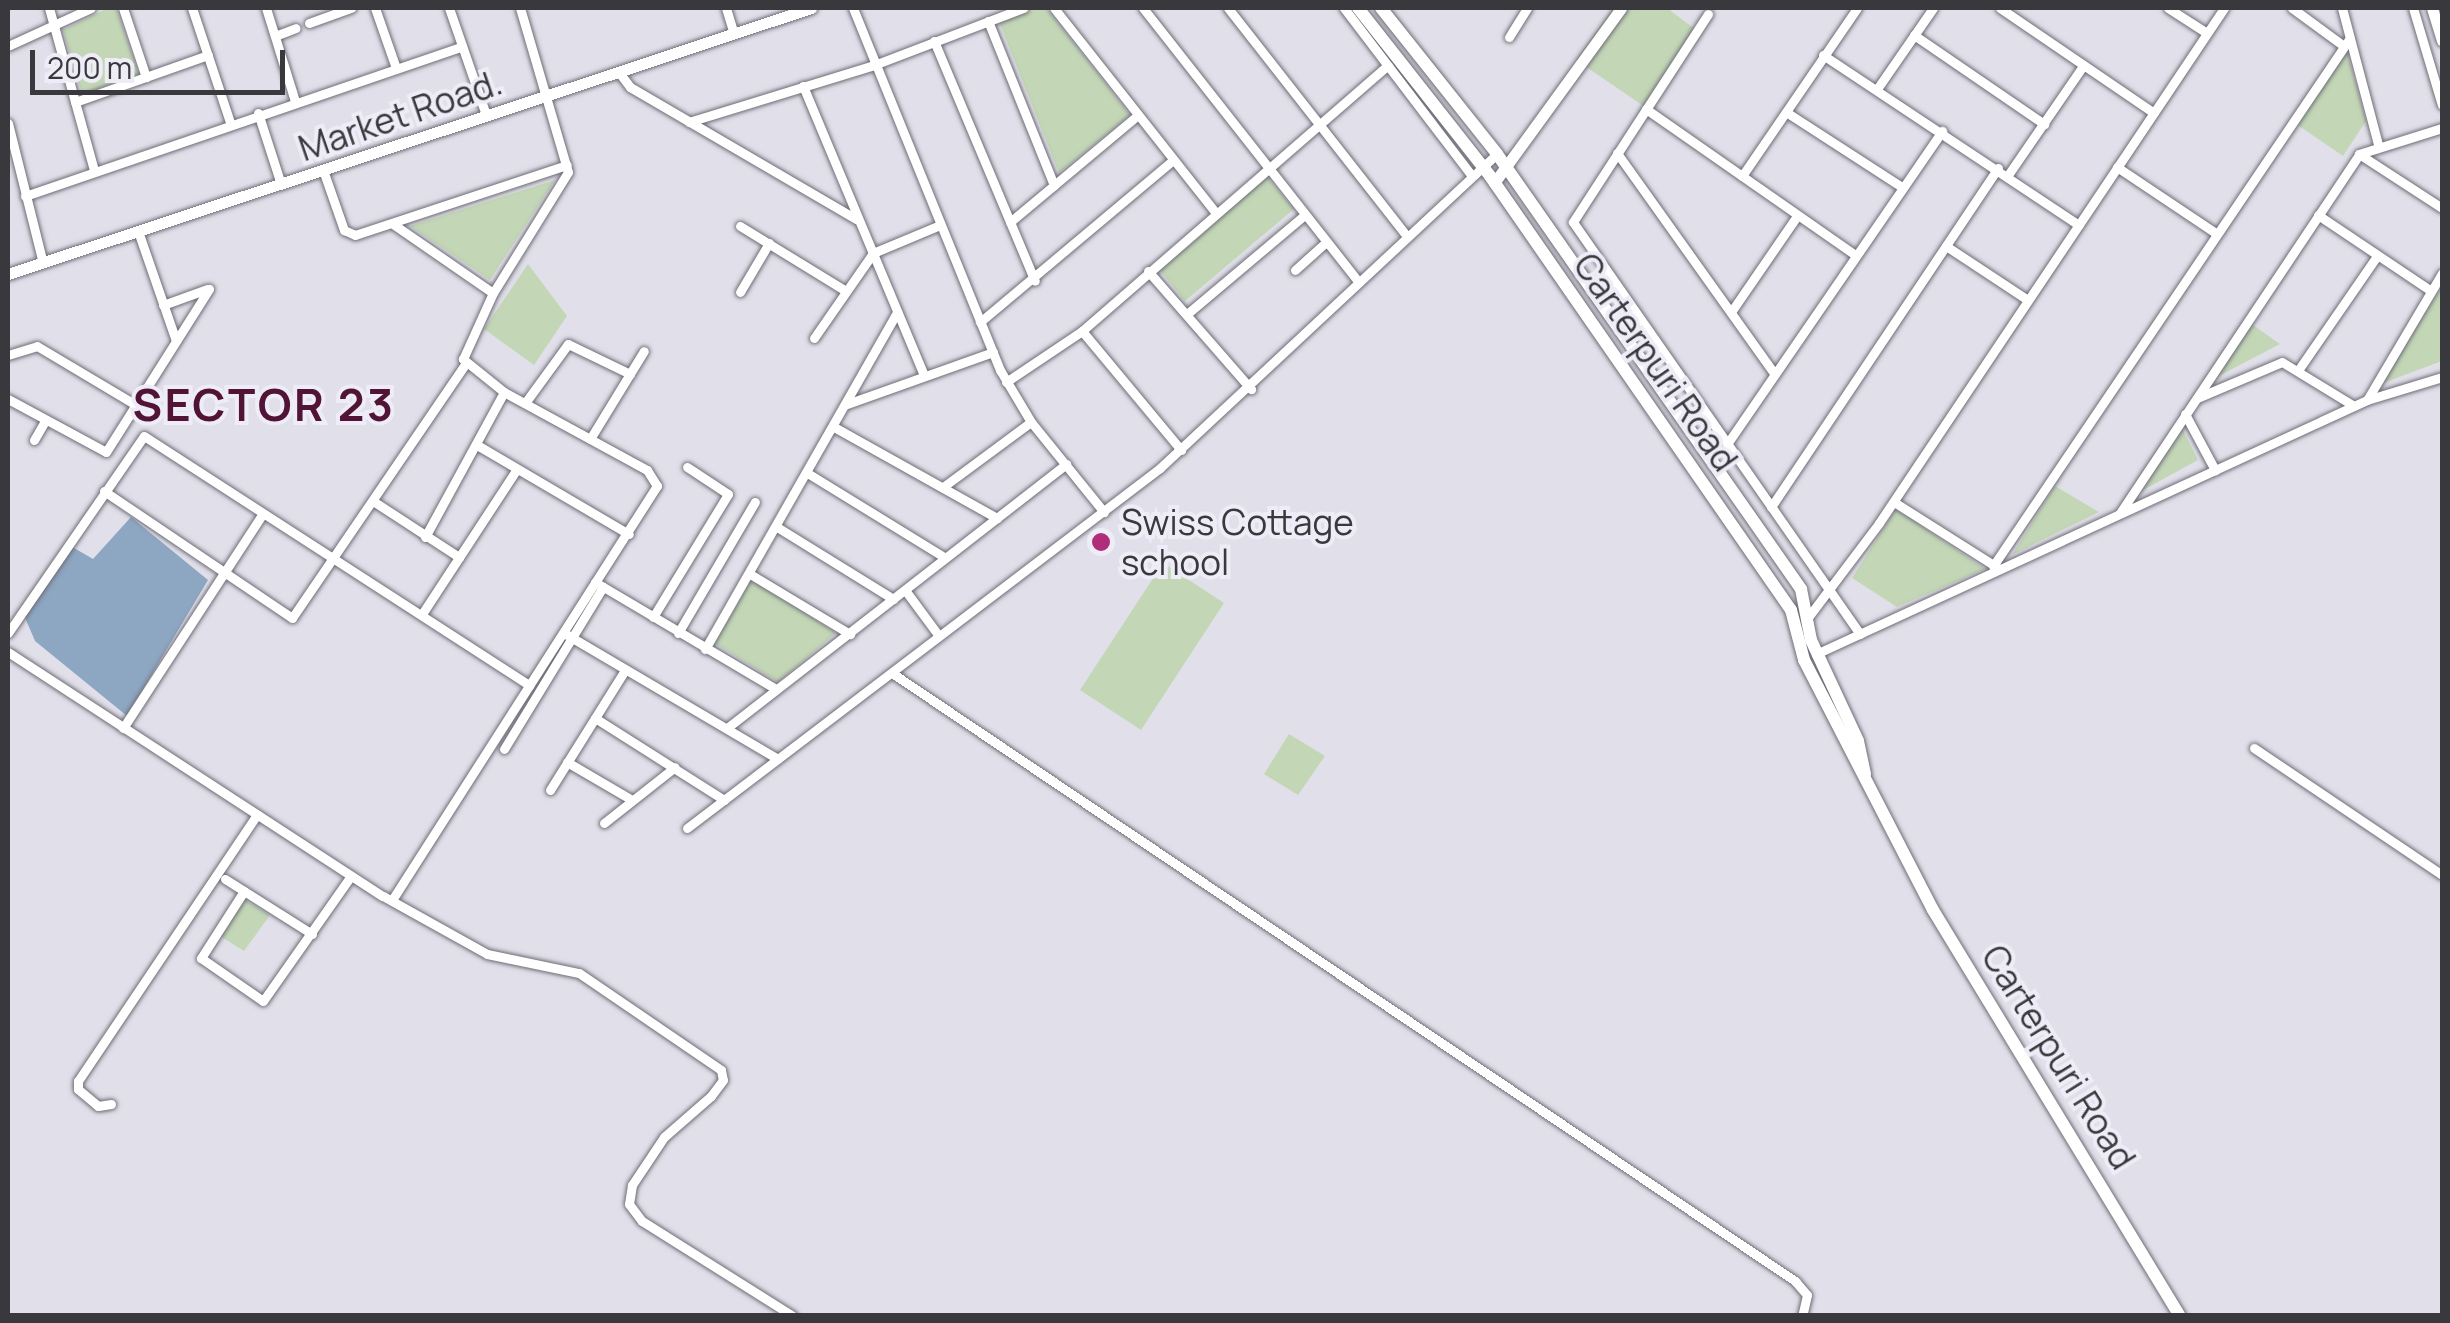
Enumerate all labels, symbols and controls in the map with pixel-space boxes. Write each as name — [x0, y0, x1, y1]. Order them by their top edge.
scale bar — [35, 30, 290, 92]
text: 200 m — [47, 47, 132, 88]
street label: Market Road. — [293, 61, 507, 169]
street label: Carterpuri Road — [1565, 245, 1747, 479]
district label: SECTOR 23 — [132, 378, 396, 432]
place label: Swiss Cottage school — [1121, 501, 1354, 583]
marker: Swiss Cottage school — [1090, 531, 1112, 553]
street label: Carterpuri Road — [1973, 937, 2145, 1177]

